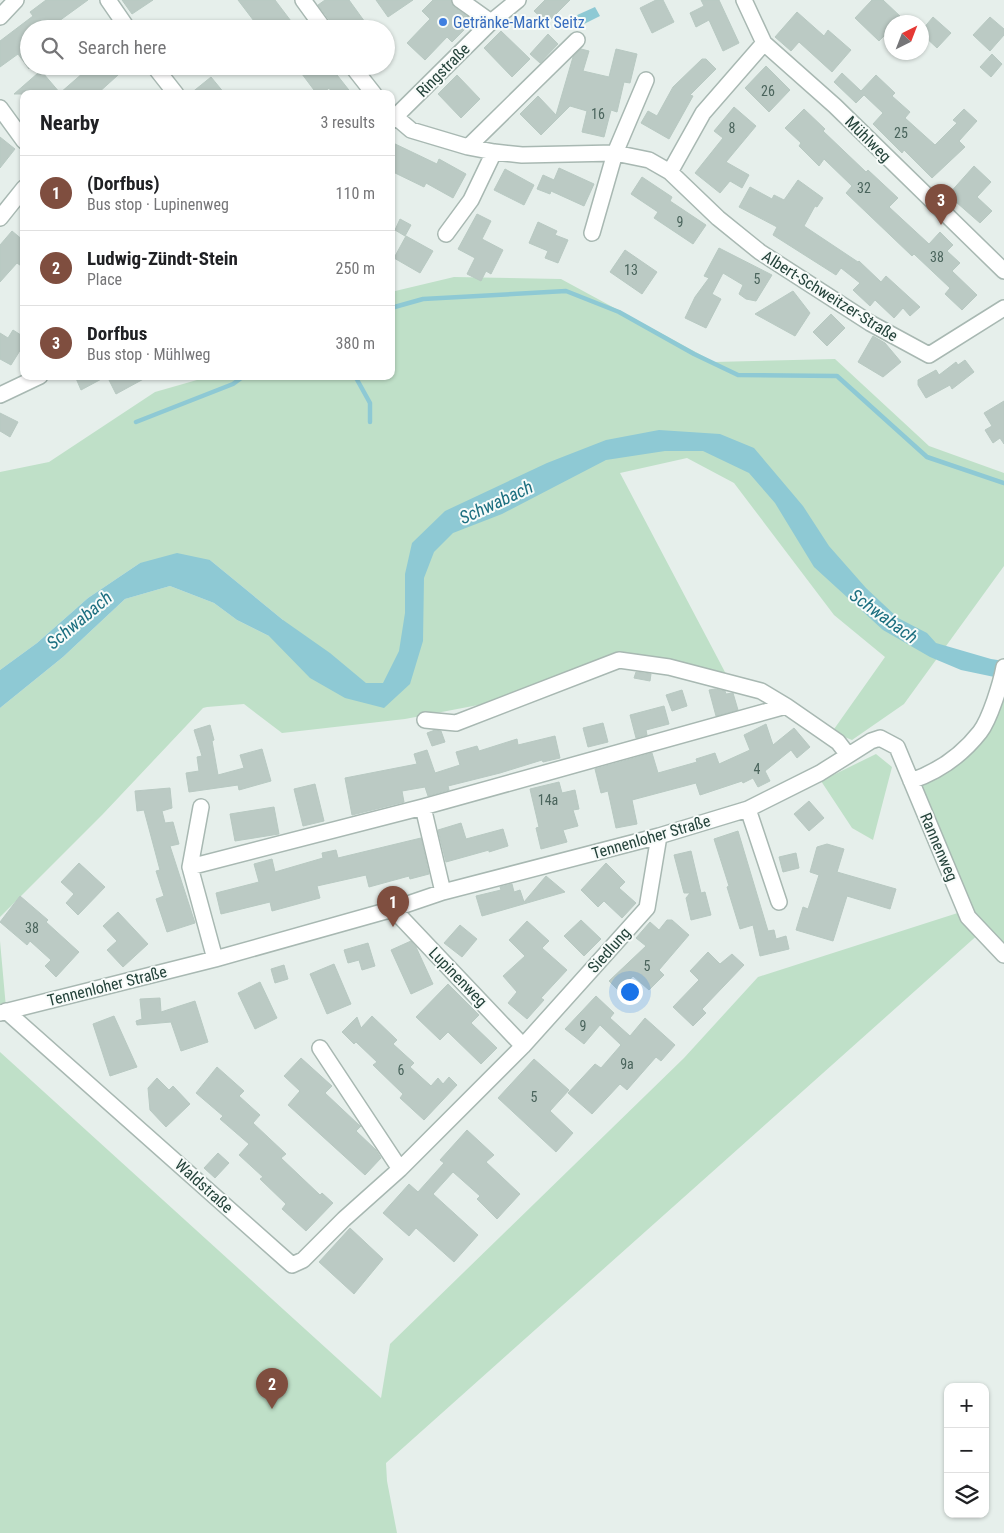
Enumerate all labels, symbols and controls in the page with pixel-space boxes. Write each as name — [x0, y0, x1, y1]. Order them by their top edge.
place label: Getränke-Markt Seitz — [453, 13, 585, 32]
north arrow — [884, 15, 929, 60]
marker: Getränke-Markt Seitz — [437, 16, 449, 28]
search box — [20, 20, 395, 75]
icon: search — [38, 34, 66, 62]
text: Search here — [78, 36, 166, 59]
street label: Ringstraße — [412, 39, 474, 101]
house number: 26 — [761, 83, 775, 99]
house number: 16 — [591, 106, 605, 122]
text: Nearby — [40, 111, 99, 135]
street label: Mühlweg — [841, 112, 895, 166]
text: 3 results — [320, 113, 375, 132]
house number: 8 — [729, 120, 736, 136]
house number: 25 — [894, 125, 908, 141]
text: (Dorfbus) — [87, 172, 160, 195]
house number: 32 — [857, 180, 871, 196]
text: 1 — [52, 184, 60, 203]
text: 110 m — [336, 184, 375, 203]
pin: 3 — [925, 184, 957, 225]
text: Bus stop · Lupinenweg — [87, 195, 229, 214]
house number: 9 — [677, 214, 683, 230]
text: Ludwig-Zündt-Stein — [87, 247, 238, 270]
street label: Albert-Schweitzer-Straße — [759, 247, 901, 345]
house number: 38 — [930, 249, 944, 265]
text: 2 — [52, 259, 60, 278]
text: 250 m — [336, 259, 375, 278]
house number: 13 — [624, 262, 638, 278]
text: Place — [87, 270, 122, 289]
house number: 5 — [754, 271, 761, 287]
text: Dorfbus — [87, 322, 147, 345]
text: 3 — [52, 334, 60, 353]
text: 380 m — [336, 334, 375, 353]
text: Bus stop · Mühlweg — [87, 345, 210, 364]
water label: Schwabach — [456, 476, 536, 528]
water label: Schwabach — [846, 584, 922, 648]
water label: Schwabach — [42, 587, 116, 653]
house number: 4 — [754, 761, 761, 777]
house number: 14a — [538, 792, 558, 808]
street label: Rannenweg — [916, 810, 962, 884]
street label: Tennenloher Straße — [590, 811, 712, 863]
pin: 1 — [377, 886, 409, 927]
house number: 38 — [25, 920, 39, 936]
street label: Siedlung — [584, 923, 634, 977]
street label: Lupinenweg — [425, 943, 491, 1011]
house number: 5 — [644, 958, 651, 974]
street label: Tennenloher Straße — [45, 962, 169, 1010]
your location — [617, 979, 643, 1005]
house number: 9 — [580, 1018, 586, 1034]
house number: 9a — [620, 1056, 634, 1072]
house number: 6 — [398, 1062, 405, 1078]
house number: 5 — [531, 1089, 538, 1105]
street label: Waldstraße — [171, 1155, 237, 1217]
pin: 2 — [256, 1368, 288, 1409]
map controls — [944, 1383, 989, 1518]
button: + — [944, 1383, 989, 1428]
button: − — [944, 1428, 989, 1473]
button: layers — [944, 1473, 989, 1518]

